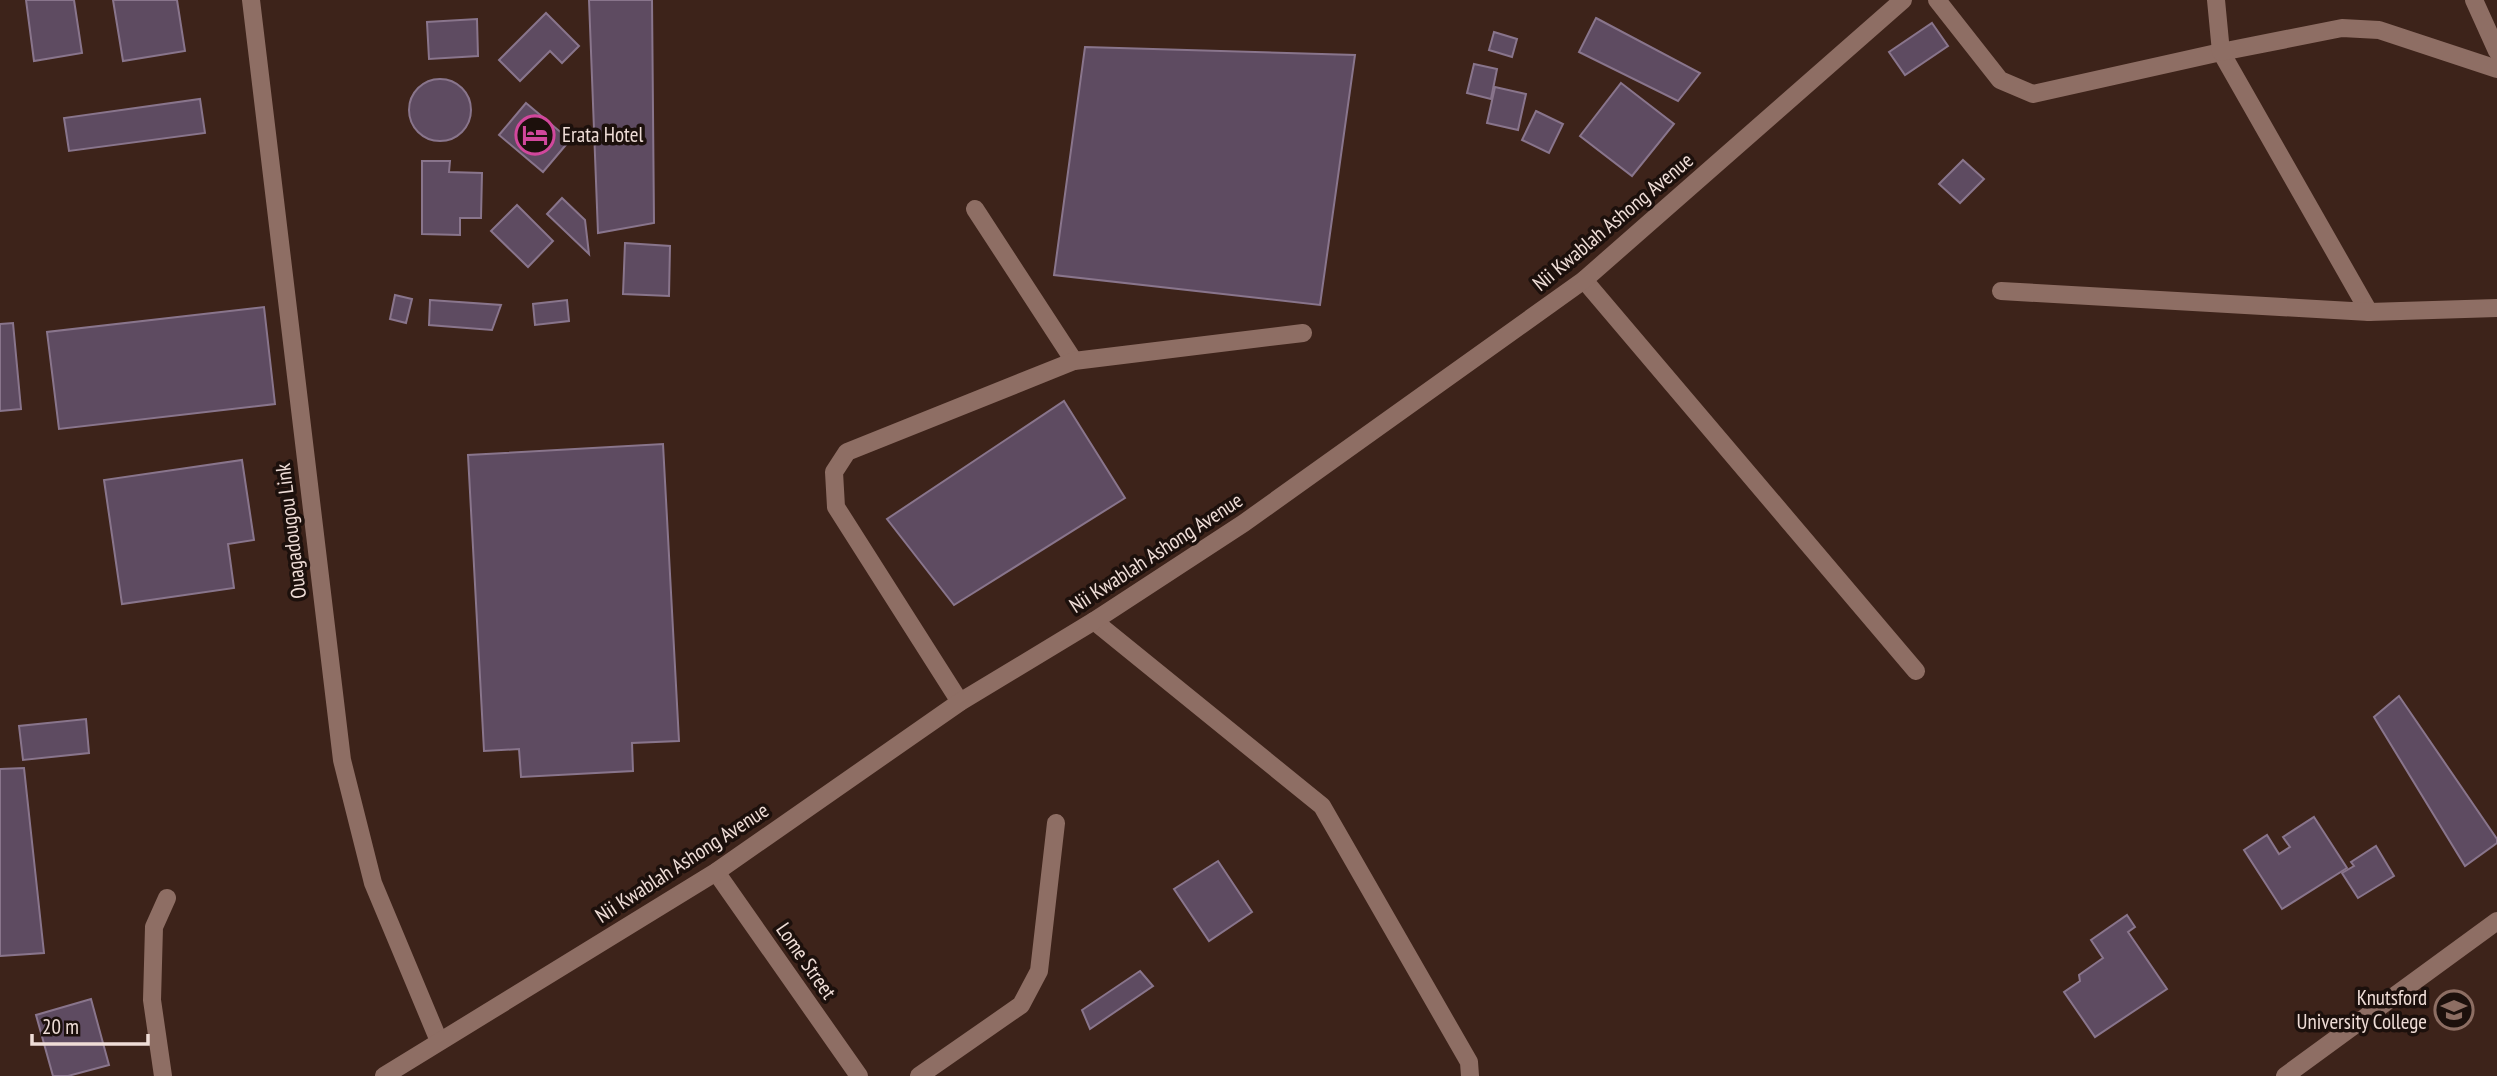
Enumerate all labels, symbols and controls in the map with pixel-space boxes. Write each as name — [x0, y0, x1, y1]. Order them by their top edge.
hotel icon: Erata Hotel — [514, 114, 556, 156]
place label: Erata Hotel — [562, 121, 643, 148]
street label: Nii Kwablah Ashong Avenue — [1527, 147, 1698, 297]
street label: Ouagadougou Link — [269, 462, 312, 600]
street label: Nii Kwablah Ashong Avenue — [1064, 486, 1247, 619]
street label: Nii Kwablah Ashong Avenue — [590, 796, 773, 929]
street label: Lome Street — [770, 917, 843, 1004]
place label: Knutsford University College — [2297, 984, 2427, 1035]
school or university icon: Knutsford University College — [2433, 989, 2475, 1031]
scale bar — [32, 1002, 147, 1046]
text: 20 m — [42, 1013, 79, 1040]

